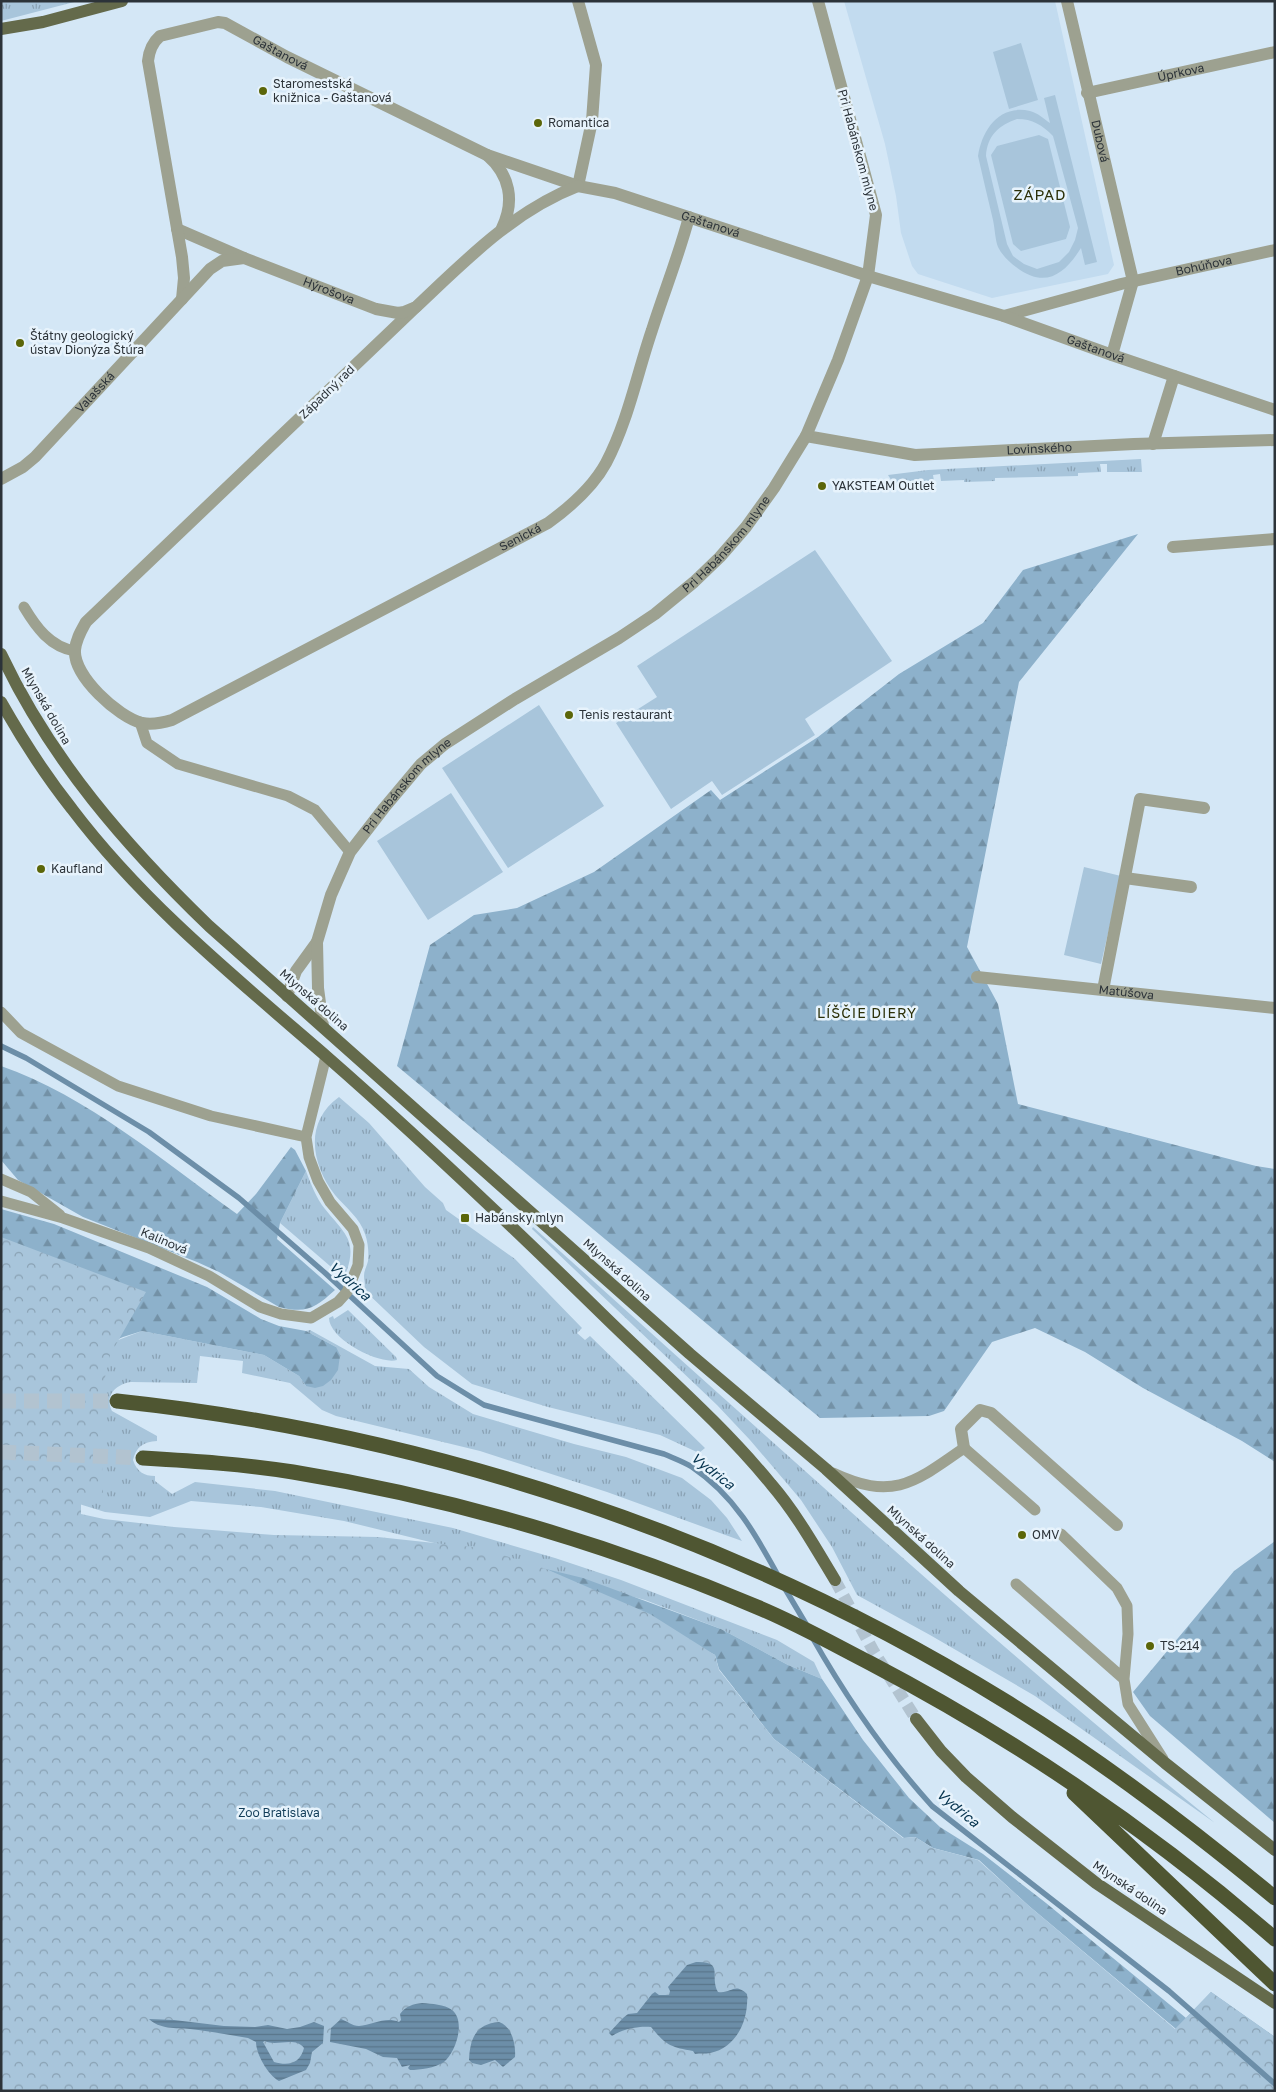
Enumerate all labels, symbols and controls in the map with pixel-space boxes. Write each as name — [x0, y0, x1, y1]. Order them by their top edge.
street label: Gaštanová — [250, 32, 311, 73]
street label: Úprkova — [1156, 60, 1205, 84]
place label: Staromestská knižnica - Gaštanová — [273, 76, 392, 105]
marker: Staromestská knižnica - Gaštanová — [257, 85, 269, 97]
street label: Pri Habánskom mlyne — [835, 87, 882, 212]
place label: Romantica — [548, 115, 609, 130]
marker: Romantica — [532, 117, 544, 129]
street label: Dubová — [1088, 118, 1113, 164]
district label: ZÁPAD — [1013, 185, 1067, 203]
street label: Gaštanová — [679, 207, 742, 240]
street label: Bohúňova — [1174, 252, 1233, 279]
street label: Hýrošova — [301, 274, 357, 307]
place label: Štátny geologický ústav Dionýza Štúra — [30, 328, 144, 357]
street label: Gaštanová — [1065, 331, 1127, 366]
marker: Štátny geologický ústav Dionýza Štúra — [14, 337, 26, 349]
street label: Západný rad — [296, 362, 357, 422]
street label: Valašská — [72, 368, 118, 416]
street label: Lovinského — [1006, 439, 1072, 457]
place label: YAKSTEAM Outlet — [832, 478, 935, 493]
marker: YAKSTEAM Outlet — [816, 480, 828, 492]
street label: Pri Habánskom mlyne — [679, 493, 773, 596]
street label: Senická — [497, 520, 544, 554]
street label: Mlynská dolina — [18, 664, 75, 747]
place label: Tenis restaurant — [579, 707, 673, 722]
marker: Tenis restaurant — [563, 709, 575, 721]
street label: Pri Habánskom mlyne — [359, 734, 454, 837]
place label: Kaufland — [51, 861, 103, 876]
marker: Kaufland — [35, 863, 47, 875]
street label: Mlynská dolina — [277, 966, 352, 1034]
street label: Matúšova — [1098, 982, 1155, 1002]
district label: LÍŠČIE DIERY — [817, 1004, 917, 1021]
place label: Habánsky mlyn — [475, 1210, 564, 1225]
marker: Habánsky mlyn — [459, 1212, 471, 1224]
street label: Kalinová — [138, 1224, 190, 1257]
street label: Mlynská dolina — [580, 1235, 655, 1304]
water label: Vydrica — [326, 1257, 376, 1305]
water label: Vydrica — [688, 1448, 739, 1493]
street label: Mlynská dolina — [884, 1502, 959, 1571]
place label: OMV — [1032, 1527, 1059, 1542]
marker: OMV — [1016, 1529, 1028, 1541]
place label: TS-214 — [1160, 1638, 1200, 1653]
marker: TS-214 — [1144, 1640, 1156, 1652]
water label: Vydrica — [934, 1785, 984, 1831]
park label: Zoo Bratislava — [238, 1805, 320, 1820]
street label: Mlynská dolina — [1090, 1857, 1170, 1918]

